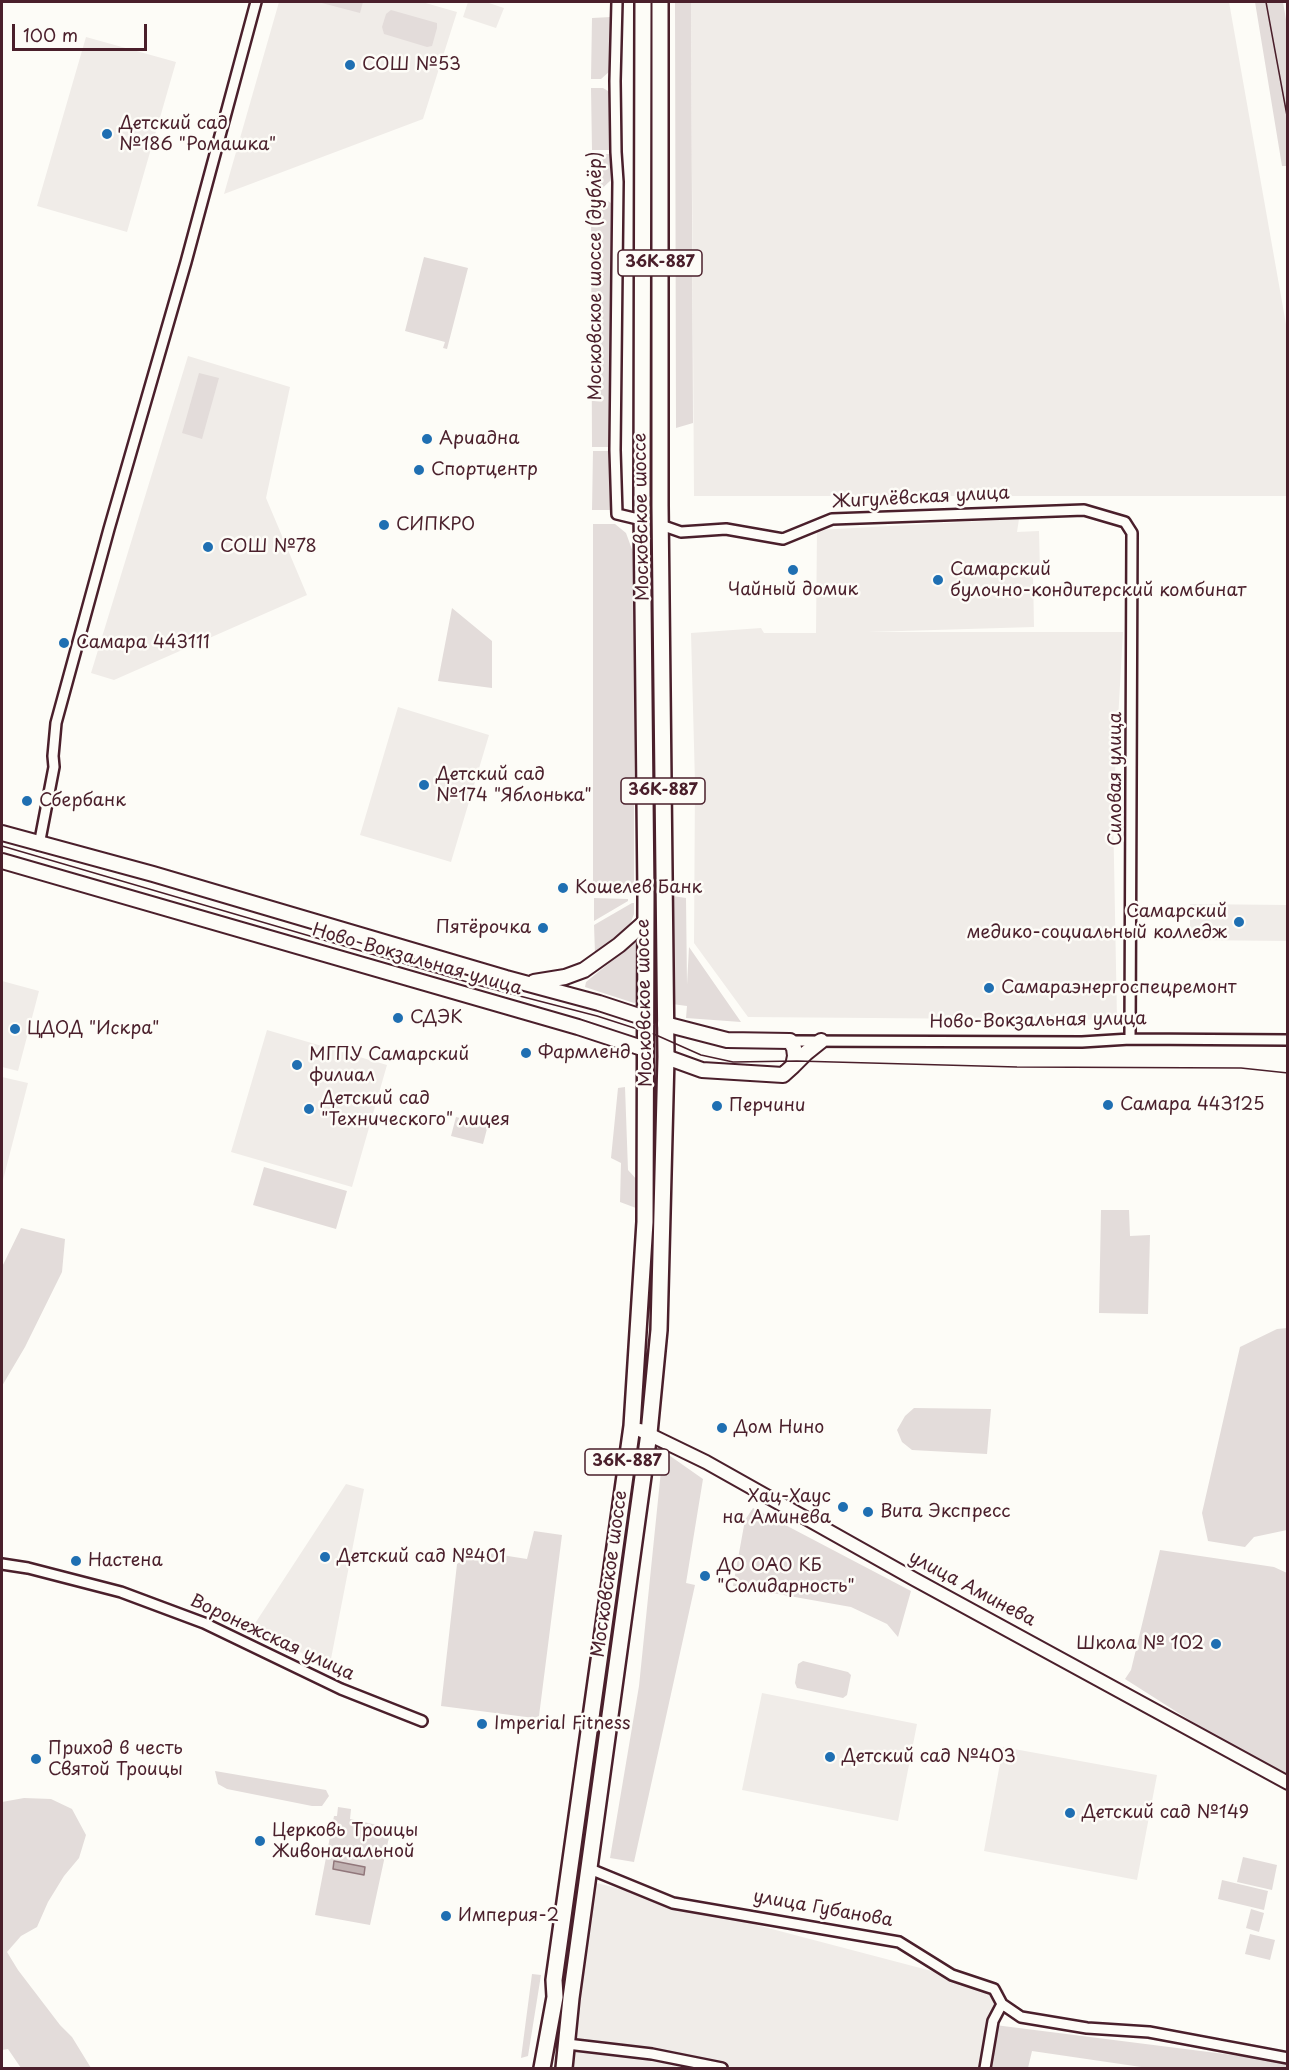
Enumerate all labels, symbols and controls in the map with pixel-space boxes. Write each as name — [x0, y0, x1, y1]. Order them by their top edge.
scale bar — [15, 12, 150, 50]
text: 100 m — [23, 21, 78, 48]
place label: СОШ №53 — [362, 54, 461, 76]
marker: СОШ №53 — [343, 58, 357, 72]
place label: Детский сад №186 "Ромашка" — [119, 113, 276, 156]
marker: Детский сад №186 "Ромашка" — [100, 127, 114, 141]
street label: Московское шоссе (дублёр) — [585, 151, 607, 401]
road number: 36К-887 — [618, 250, 702, 276]
place label: Ариадна — [439, 428, 519, 450]
marker: Ариадна — [420, 432, 434, 446]
street label: Московское шоссе — [630, 433, 654, 601]
place label: Спортцентр — [431, 459, 538, 481]
marker: Спортцентр — [412, 463, 426, 477]
street label: Жигулёвская улица — [832, 483, 1010, 513]
place label: СИПКРО — [396, 514, 475, 536]
marker: СИПКРО — [377, 518, 391, 532]
place label: СОШ №78 — [220, 536, 317, 558]
marker: СОШ №78 — [201, 540, 215, 554]
place label: Самарский булочно-кондитерский комбинат — [950, 559, 1246, 602]
marker: Чайный домик — [786, 563, 800, 577]
marker: Самарский булочно-кондитерский комбинат — [931, 573, 945, 587]
place label: Чайный домик — [728, 579, 858, 601]
place label: Самара 443111 — [76, 632, 210, 654]
marker: Самара 443111 — [57, 636, 71, 650]
street label: Силовая улица — [1105, 712, 1127, 846]
place label: Детский сад №174 "Яблонька" — [436, 764, 592, 806]
marker: Детский сад №174 "Яблонька" — [417, 778, 431, 792]
road number: 36К-887 — [621, 778, 705, 804]
place label: Сбербанк — [39, 790, 126, 812]
marker: Сбербанк — [20, 794, 34, 808]
place label: Кошелев Банк — [575, 877, 702, 899]
marker: Кошелев Банк — [556, 881, 570, 895]
place label: Самарский медико-социальный колледж — [967, 901, 1227, 944]
marker: Самарский медико-социальный колледж — [1232, 915, 1246, 929]
place label: Пятёрочка — [436, 917, 531, 939]
street label: Московское шоссе — [633, 919, 657, 1087]
street label: Ново-Вокзальная улица — [310, 920, 524, 1000]
marker: Пятёрочка — [536, 921, 550, 935]
place label: Самараэнергоспецремонт — [1001, 977, 1237, 999]
marker: Самараэнергоспецремонт — [982, 981, 996, 995]
place label: СДЭК — [410, 1007, 463, 1029]
street label: Ново-Вокзальная улица — [929, 1008, 1147, 1034]
marker: СДЭК — [391, 1011, 405, 1025]
place label: ЦДОД "Искра" — [27, 1018, 159, 1040]
marker: ЦДОД "Искра" — [8, 1022, 22, 1036]
place label: Фармленд — [538, 1042, 631, 1064]
place label: МГПУ Самарский филиал — [309, 1044, 469, 1086]
marker: Фармленд — [519, 1046, 533, 1060]
marker: МГПУ Самарский филиал — [290, 1058, 304, 1072]
place label: Детский сад "Технического" лицея — [321, 1088, 510, 1130]
place label: Самара 443125 — [1120, 1094, 1265, 1116]
place label: Перчини — [729, 1095, 805, 1117]
marker: Самара 443125 — [1101, 1098, 1115, 1112]
marker: Перчини — [710, 1099, 724, 1113]
marker: Детский сад "Технического" лицея — [302, 1102, 316, 1116]
place label: Дом Нино — [734, 1417, 824, 1439]
marker: Дом Нино — [715, 1421, 729, 1435]
road number: 36К-887 — [585, 1449, 669, 1475]
place label: Хац-Хаус на Аминева — [722, 1486, 831, 1528]
street label: Московское шоссе — [588, 1489, 632, 1659]
marker: Хац-Хаус на Аминева — [836, 1500, 850, 1514]
place label: Вита Экспресс — [880, 1501, 1011, 1523]
marker: Вита Экспресс — [861, 1505, 875, 1519]
place label: Детский сад №401 — [337, 1546, 506, 1568]
street label: улица Аминева — [905, 1547, 1039, 1631]
place label: Настена — [88, 1550, 163, 1572]
marker: Детский сад №401 — [318, 1550, 332, 1564]
marker: Настена — [69, 1554, 83, 1568]
place label: ДО ОАО КБ "Солидарность" — [717, 1555, 855, 1598]
marker: ДО ОАО КБ "Солидарность" — [698, 1569, 712, 1583]
street label: Воронежская улица — [186, 1590, 358, 1686]
place label: Школа № 102 — [1076, 1633, 1204, 1655]
marker: Школа № 102 — [1209, 1637, 1223, 1651]
place label: Imperial Fitness — [494, 1713, 630, 1735]
marker: Imperial Fitness — [475, 1717, 489, 1731]
place label: Приход в честь Святой Троицы — [48, 1738, 183, 1780]
place label: Детский сад №403 — [842, 1746, 1016, 1768]
marker: Детский сад №403 — [823, 1750, 837, 1764]
marker: Приход в честь Святой Троицы — [29, 1752, 43, 1766]
place label: Детский сад №149 — [1082, 1802, 1249, 1824]
marker: Детский сад №149 — [1063, 1806, 1077, 1820]
place label: Церковь Троицы Живоначальной — [272, 1820, 418, 1862]
marker: Церковь Троицы Живоначальной — [253, 1834, 267, 1848]
street label: улица Губанова — [751, 1886, 895, 1932]
place label: Империя-2 — [458, 1905, 559, 1927]
marker: Империя-2 — [439, 1909, 453, 1923]

